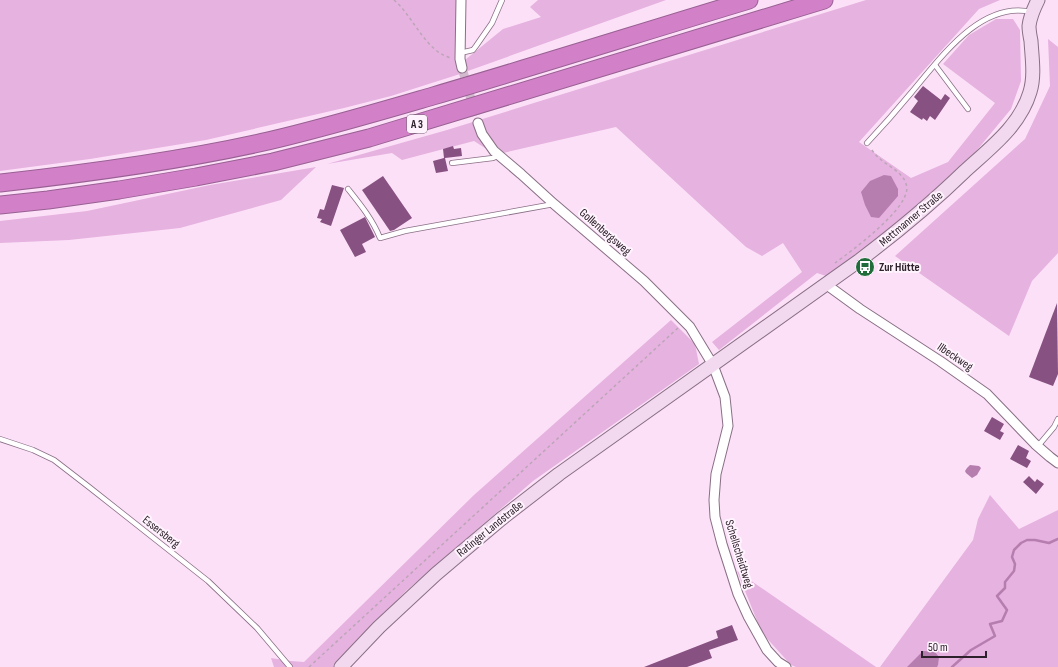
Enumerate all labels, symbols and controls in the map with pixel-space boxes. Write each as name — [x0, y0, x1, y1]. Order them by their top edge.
road number: A 3 — [407, 115, 427, 133]
street label: Mettmanner Straße — [876, 188, 946, 250]
street label: Gollenbergsweg — [576, 205, 634, 259]
bus stop icon: Zur Hütte — [854, 256, 876, 278]
place label: Zur Hütte — [879, 260, 920, 275]
street label: Ilbeckweg — [934, 340, 976, 375]
street label: Ratinger Landstraße — [454, 498, 526, 560]
street label: Essersberg — [139, 513, 183, 551]
street label: Schellscheidtweg — [722, 518, 757, 590]
scale bar — [922, 633, 986, 659]
text: 50 m — [928, 640, 948, 655]

